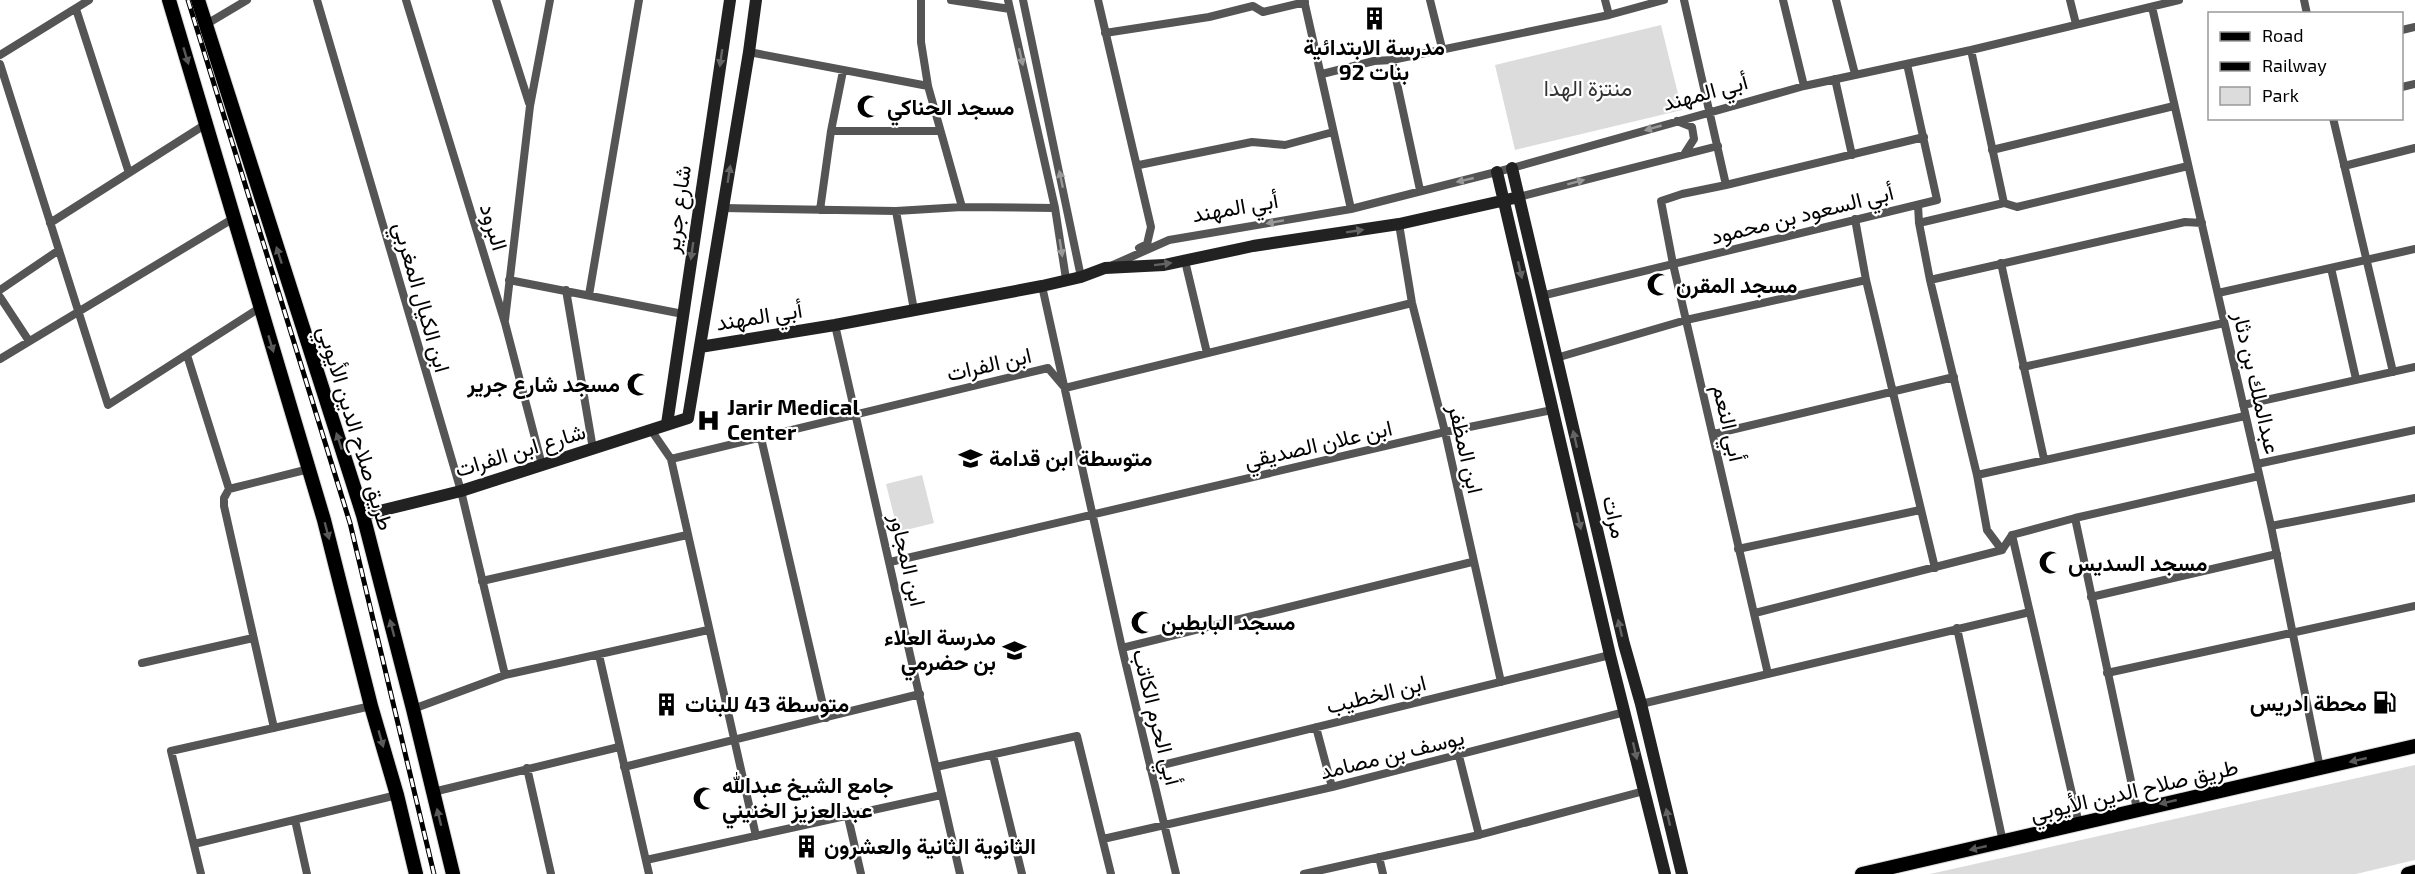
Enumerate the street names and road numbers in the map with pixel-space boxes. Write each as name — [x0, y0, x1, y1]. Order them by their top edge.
street label: أبي المهند — [1659, 67, 1752, 122]
street label: شارع جرير — [657, 163, 698, 256]
street label: أبي السعود بن محمود — [1708, 178, 1898, 255]
street label: أبي المهند — [1190, 186, 1281, 233]
street label: البرود — [474, 200, 514, 254]
street label: ابن الكيال المغربي — [382, 219, 457, 377]
street label: أبي المهند — [714, 295, 805, 342]
street label: عبدالملك بن دثار — [2227, 308, 2287, 457]
street label: طريق صلاح الدين الأيوبي — [307, 322, 400, 535]
street label: ابن الفرات — [944, 341, 1034, 387]
street label: أبي النعم — [1702, 382, 1751, 465]
street label: ابن المظفر — [1442, 401, 1490, 496]
street label: ابن علان الصديقي — [1241, 413, 1396, 480]
street label: شارع ابن الفرات — [451, 417, 589, 484]
street label: مرات — [1597, 493, 1633, 541]
street label: ابن المجاور — [884, 510, 932, 609]
street label: أبي الحرم الكاتب — [1122, 646, 1187, 789]
street label: ابن الخطيب — [1323, 668, 1429, 720]
street label: يوسف بن مصامد — [1317, 723, 1467, 785]
street label: طريق صلاح الدين الأيوبي — [2027, 752, 2242, 832]

